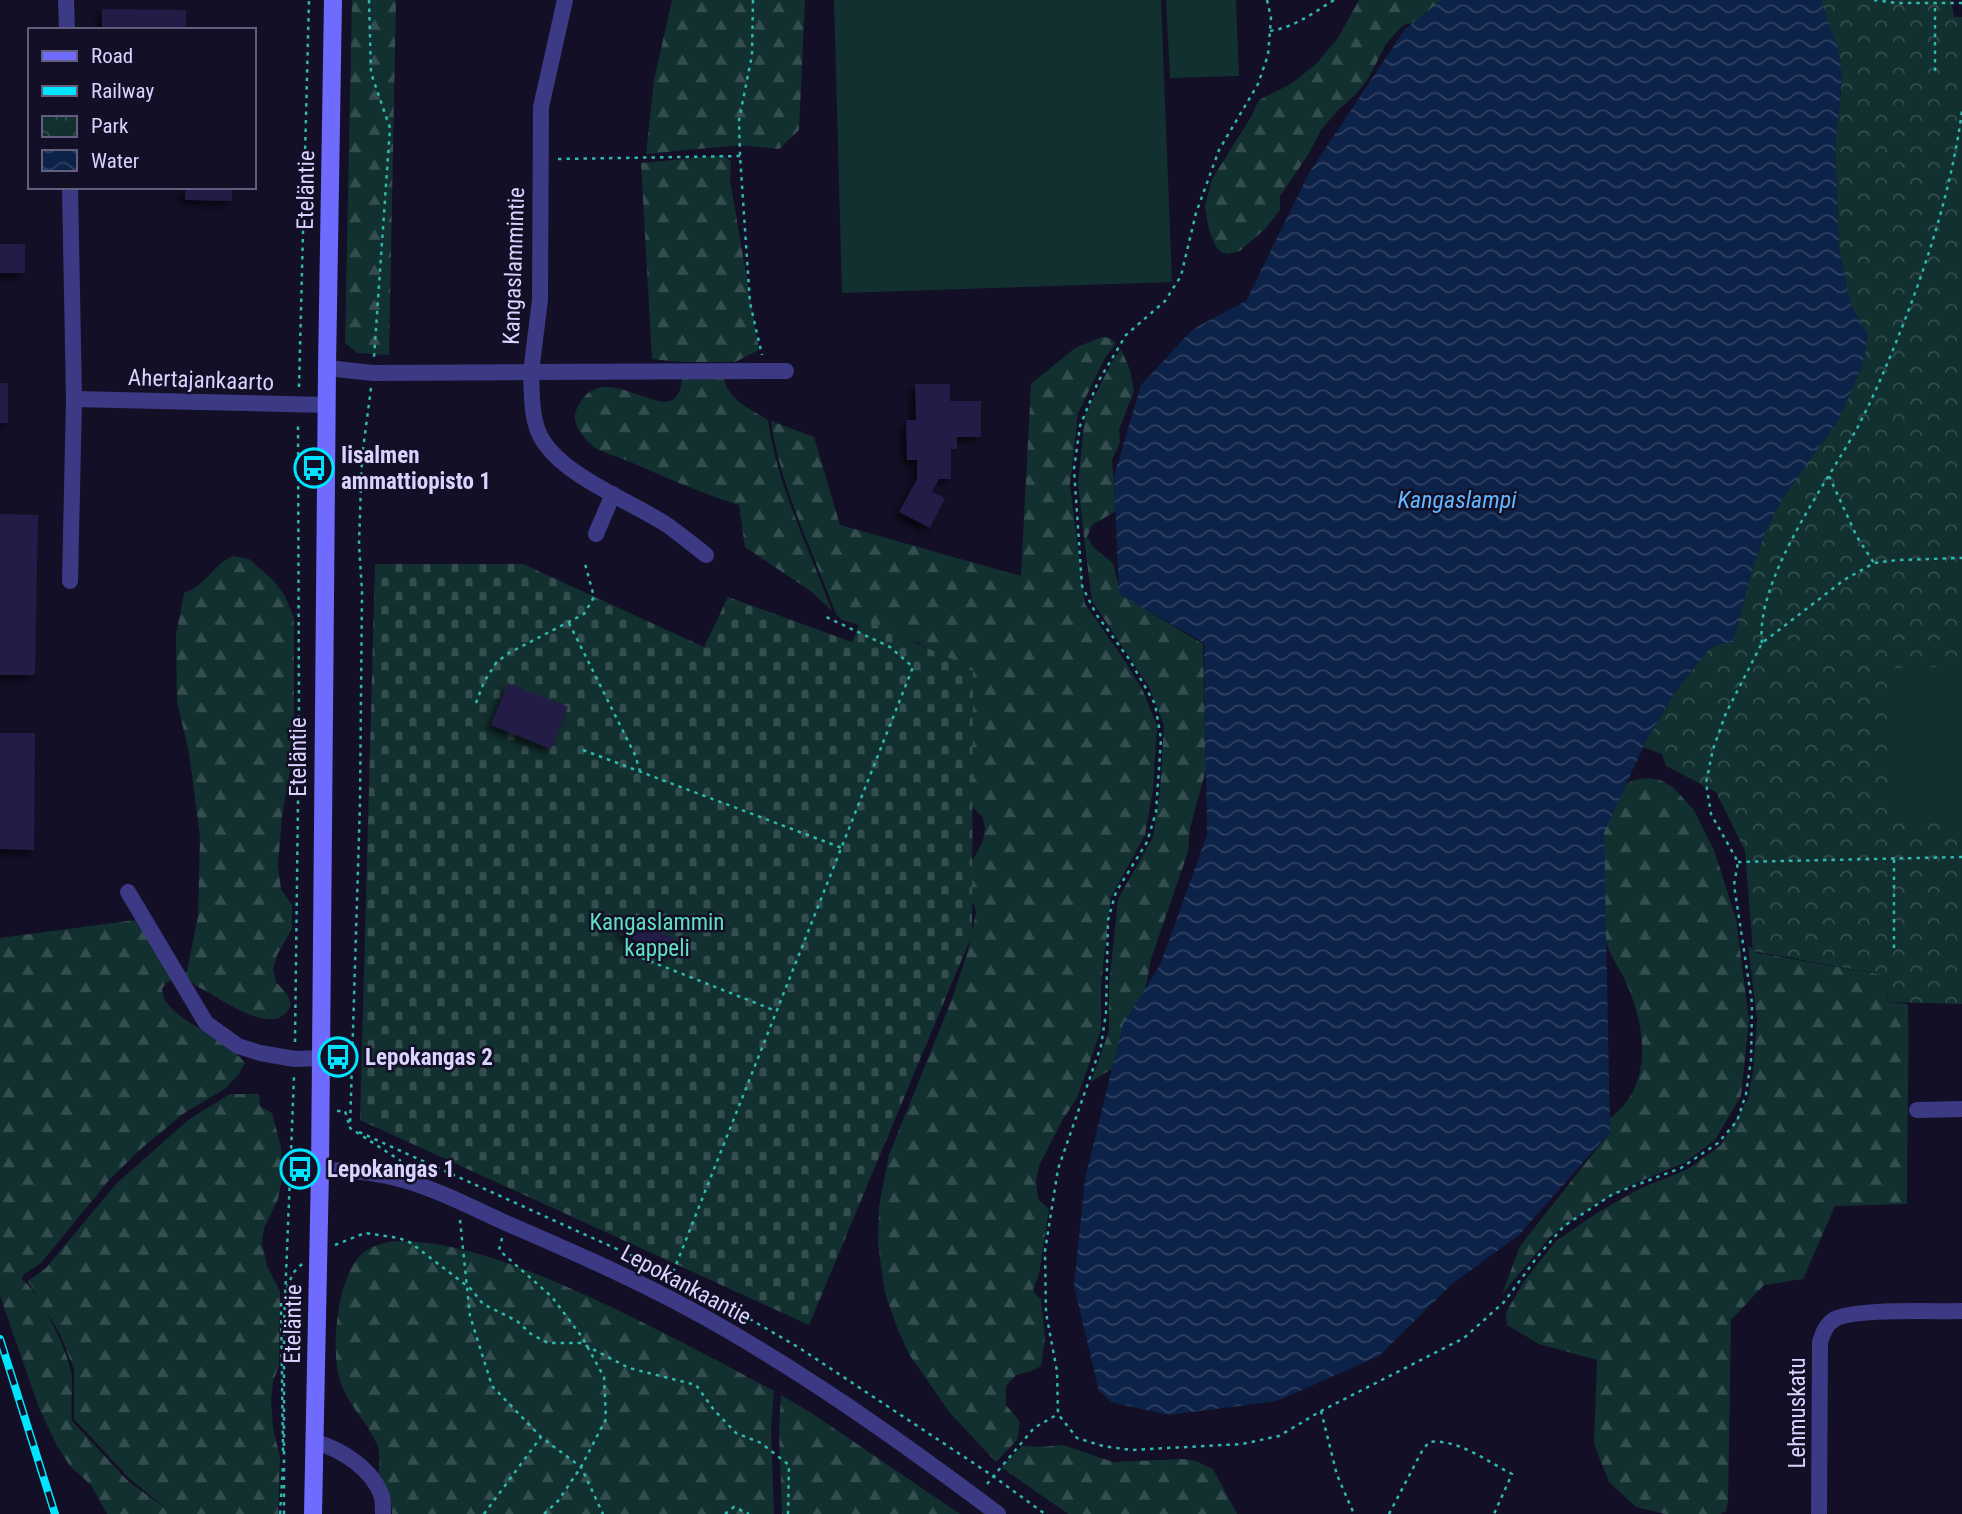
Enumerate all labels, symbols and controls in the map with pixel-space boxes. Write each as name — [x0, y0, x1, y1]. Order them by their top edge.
legend — [28, 28, 256, 189]
text: Road — [91, 44, 133, 68]
text: Railway — [91, 79, 154, 103]
text: Park — [91, 114, 129, 138]
text: Water — [91, 149, 139, 173]
street label: Eteläntie — [292, 150, 320, 230]
street label: Kangaslammintie — [498, 187, 530, 345]
street label: Ahertajankaarto — [128, 364, 274, 396]
place label: Iisalmen ammattiopisto 1 — [341, 442, 491, 495]
bus stop icon: Iisalmen ammattiopisto 1 — [293, 447, 335, 489]
water label: Kangaslampi — [1397, 486, 1517, 514]
street label: Eteläntie — [285, 717, 312, 797]
park label: Kangaslammin kappeli — [590, 909, 724, 962]
bus stop icon: Lepokangas 2 — [317, 1036, 359, 1078]
place label: Lepokangas 2 — [365, 1044, 493, 1071]
bus stop icon: Lepokangas 1 — [279, 1148, 321, 1190]
place label: Lepokangas 1 — [327, 1156, 455, 1183]
street label: Lepokankaantie — [616, 1239, 756, 1331]
street label: Eteläntie — [279, 1284, 307, 1364]
street label: Lehmuskatu — [1784, 1357, 1811, 1469]

